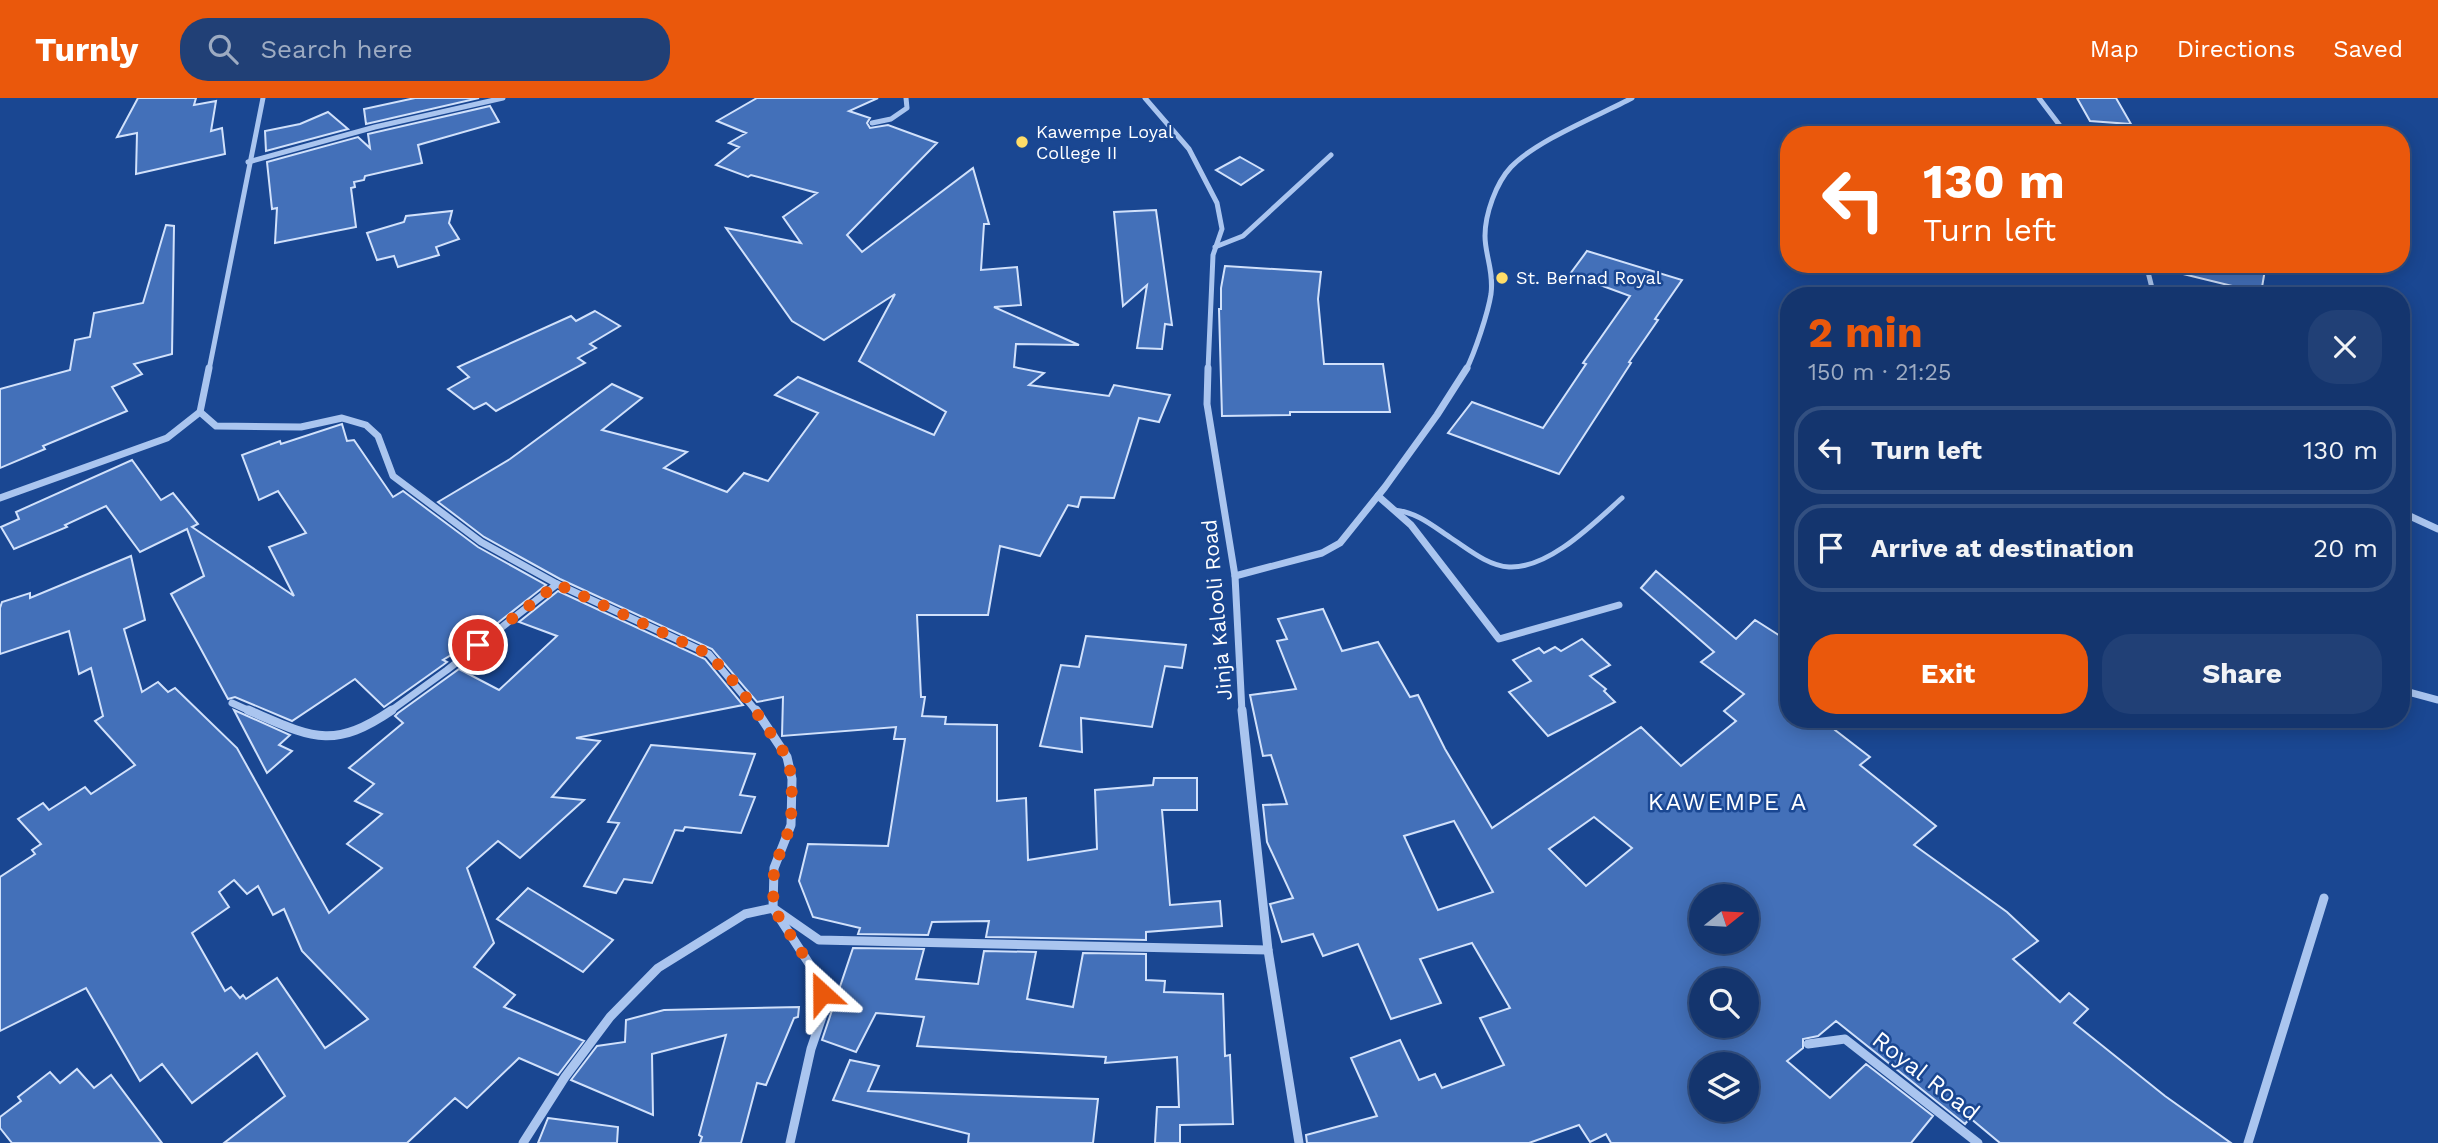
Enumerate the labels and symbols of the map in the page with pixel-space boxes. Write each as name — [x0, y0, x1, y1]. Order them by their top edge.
place label: Kawempe Loyal College II — [1036, 121, 1174, 163]
marker: Kawempe Loyal College II — [1014, 134, 1030, 150]
place label: St. Bernad Royal — [1516, 267, 1662, 288]
marker: St. Bernad Royal — [1494, 270, 1510, 286]
street label: Jinja Kalooli Road — [1196, 518, 1237, 702]
pin — [448, 615, 508, 675]
district label: KAWEMPE A — [1648, 788, 1808, 816]
north arrow — [1689, 884, 1759, 954]
position arrow — [785, 956, 859, 1030]
street label: Royal Road — [1867, 1025, 1985, 1127]

